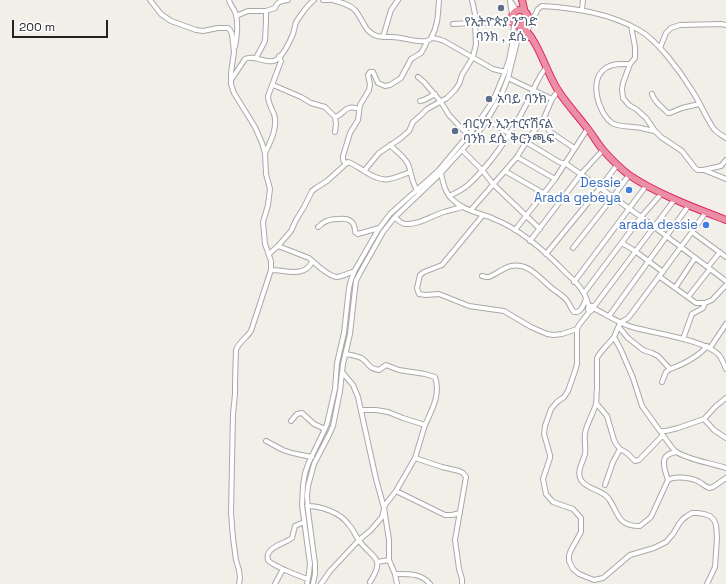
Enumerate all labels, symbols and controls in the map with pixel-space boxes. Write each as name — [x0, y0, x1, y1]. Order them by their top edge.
marker: የኢትዮጵያ ንግድ ባንክ , ደሴ — [496, 3, 506, 13]
scale bar — [14, 12, 110, 38]
place label: የኢትዮጵያ ንግድ ባንክ , ደሴ — [465, 14, 537, 45]
text: 200 m — [19, 19, 55, 35]
place label: አባይ ባንክ — [497, 91, 547, 107]
marker: አባይ ባንክ — [484, 94, 494, 104]
place label: ብርሃን ኢንተርናሽናል ባንክ ደሴ ቅርንጫፍ — [463, 116, 554, 147]
marker: ብርሃን ኢንተርናሽናል ባንክ ደሴ ቅርንጫፍ — [450, 126, 460, 136]
place label: Dessie Arada gebeya — [534, 175, 621, 206]
marker: Dessie Arada gebeya — [624, 185, 634, 195]
place label: arada dessie — [619, 217, 698, 233]
marker: arada dessie — [701, 220, 711, 230]

